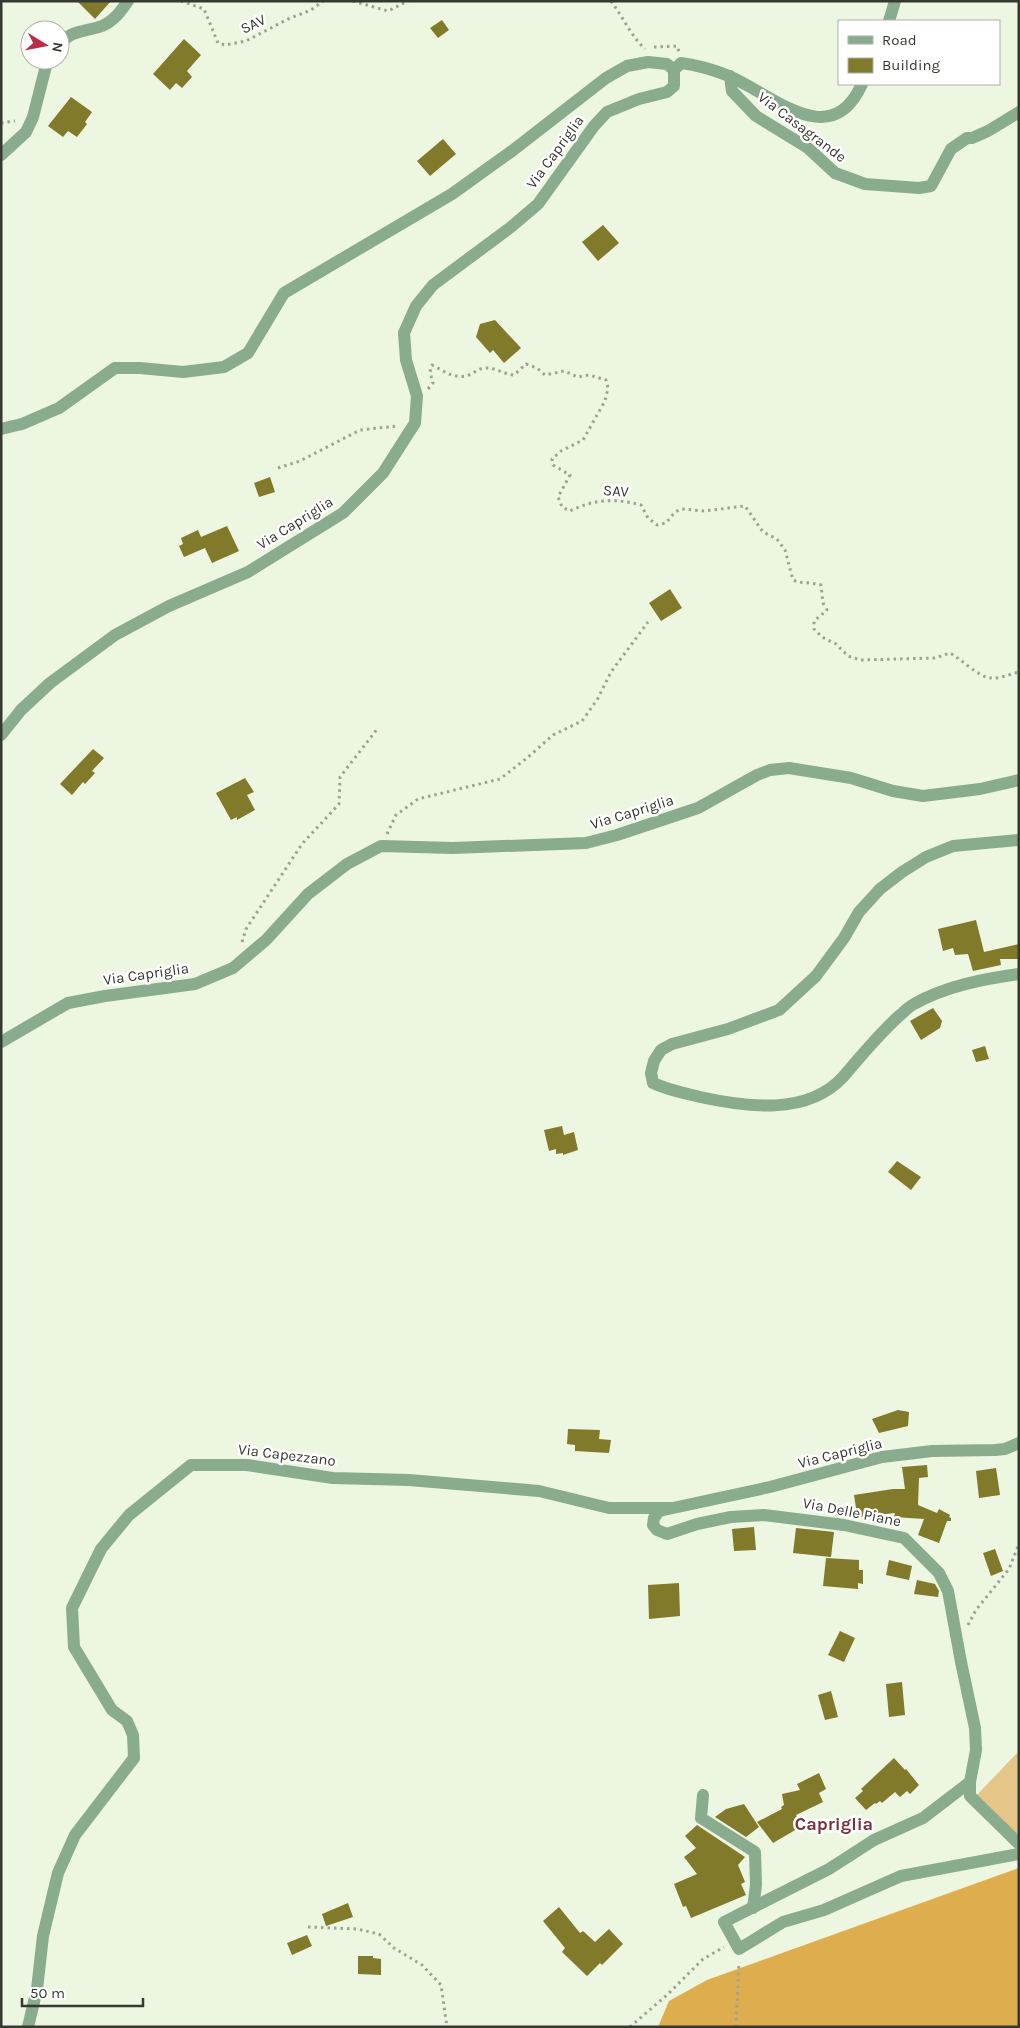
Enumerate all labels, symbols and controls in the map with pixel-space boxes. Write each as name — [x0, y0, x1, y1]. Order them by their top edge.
street label: SAV — [238, 10, 269, 38]
north arrow — [20, 20, 70, 70]
legend — [838, 20, 1000, 85]
text: Road — [882, 31, 917, 49]
text: N — [48, 41, 67, 54]
text: Building — [882, 56, 940, 74]
street label: Via Casagrande — [754, 88, 850, 166]
street label: Via Capriglia — [522, 112, 588, 192]
street label: SAV — [603, 481, 630, 501]
street label: Via Capriglia — [254, 493, 336, 553]
street label: Via Capriglia — [588, 791, 676, 833]
street label: Via Capriglia — [102, 959, 190, 989]
street label: Via Capriglia — [796, 1434, 884, 1472]
street label: Via Capezzano — [237, 1440, 337, 1470]
street label: Via Delle Piane — [801, 1494, 903, 1530]
district label: Capriglia — [795, 1813, 873, 1835]
scale bar — [22, 1976, 144, 2008]
text: 50 m — [30, 1984, 65, 2002]

